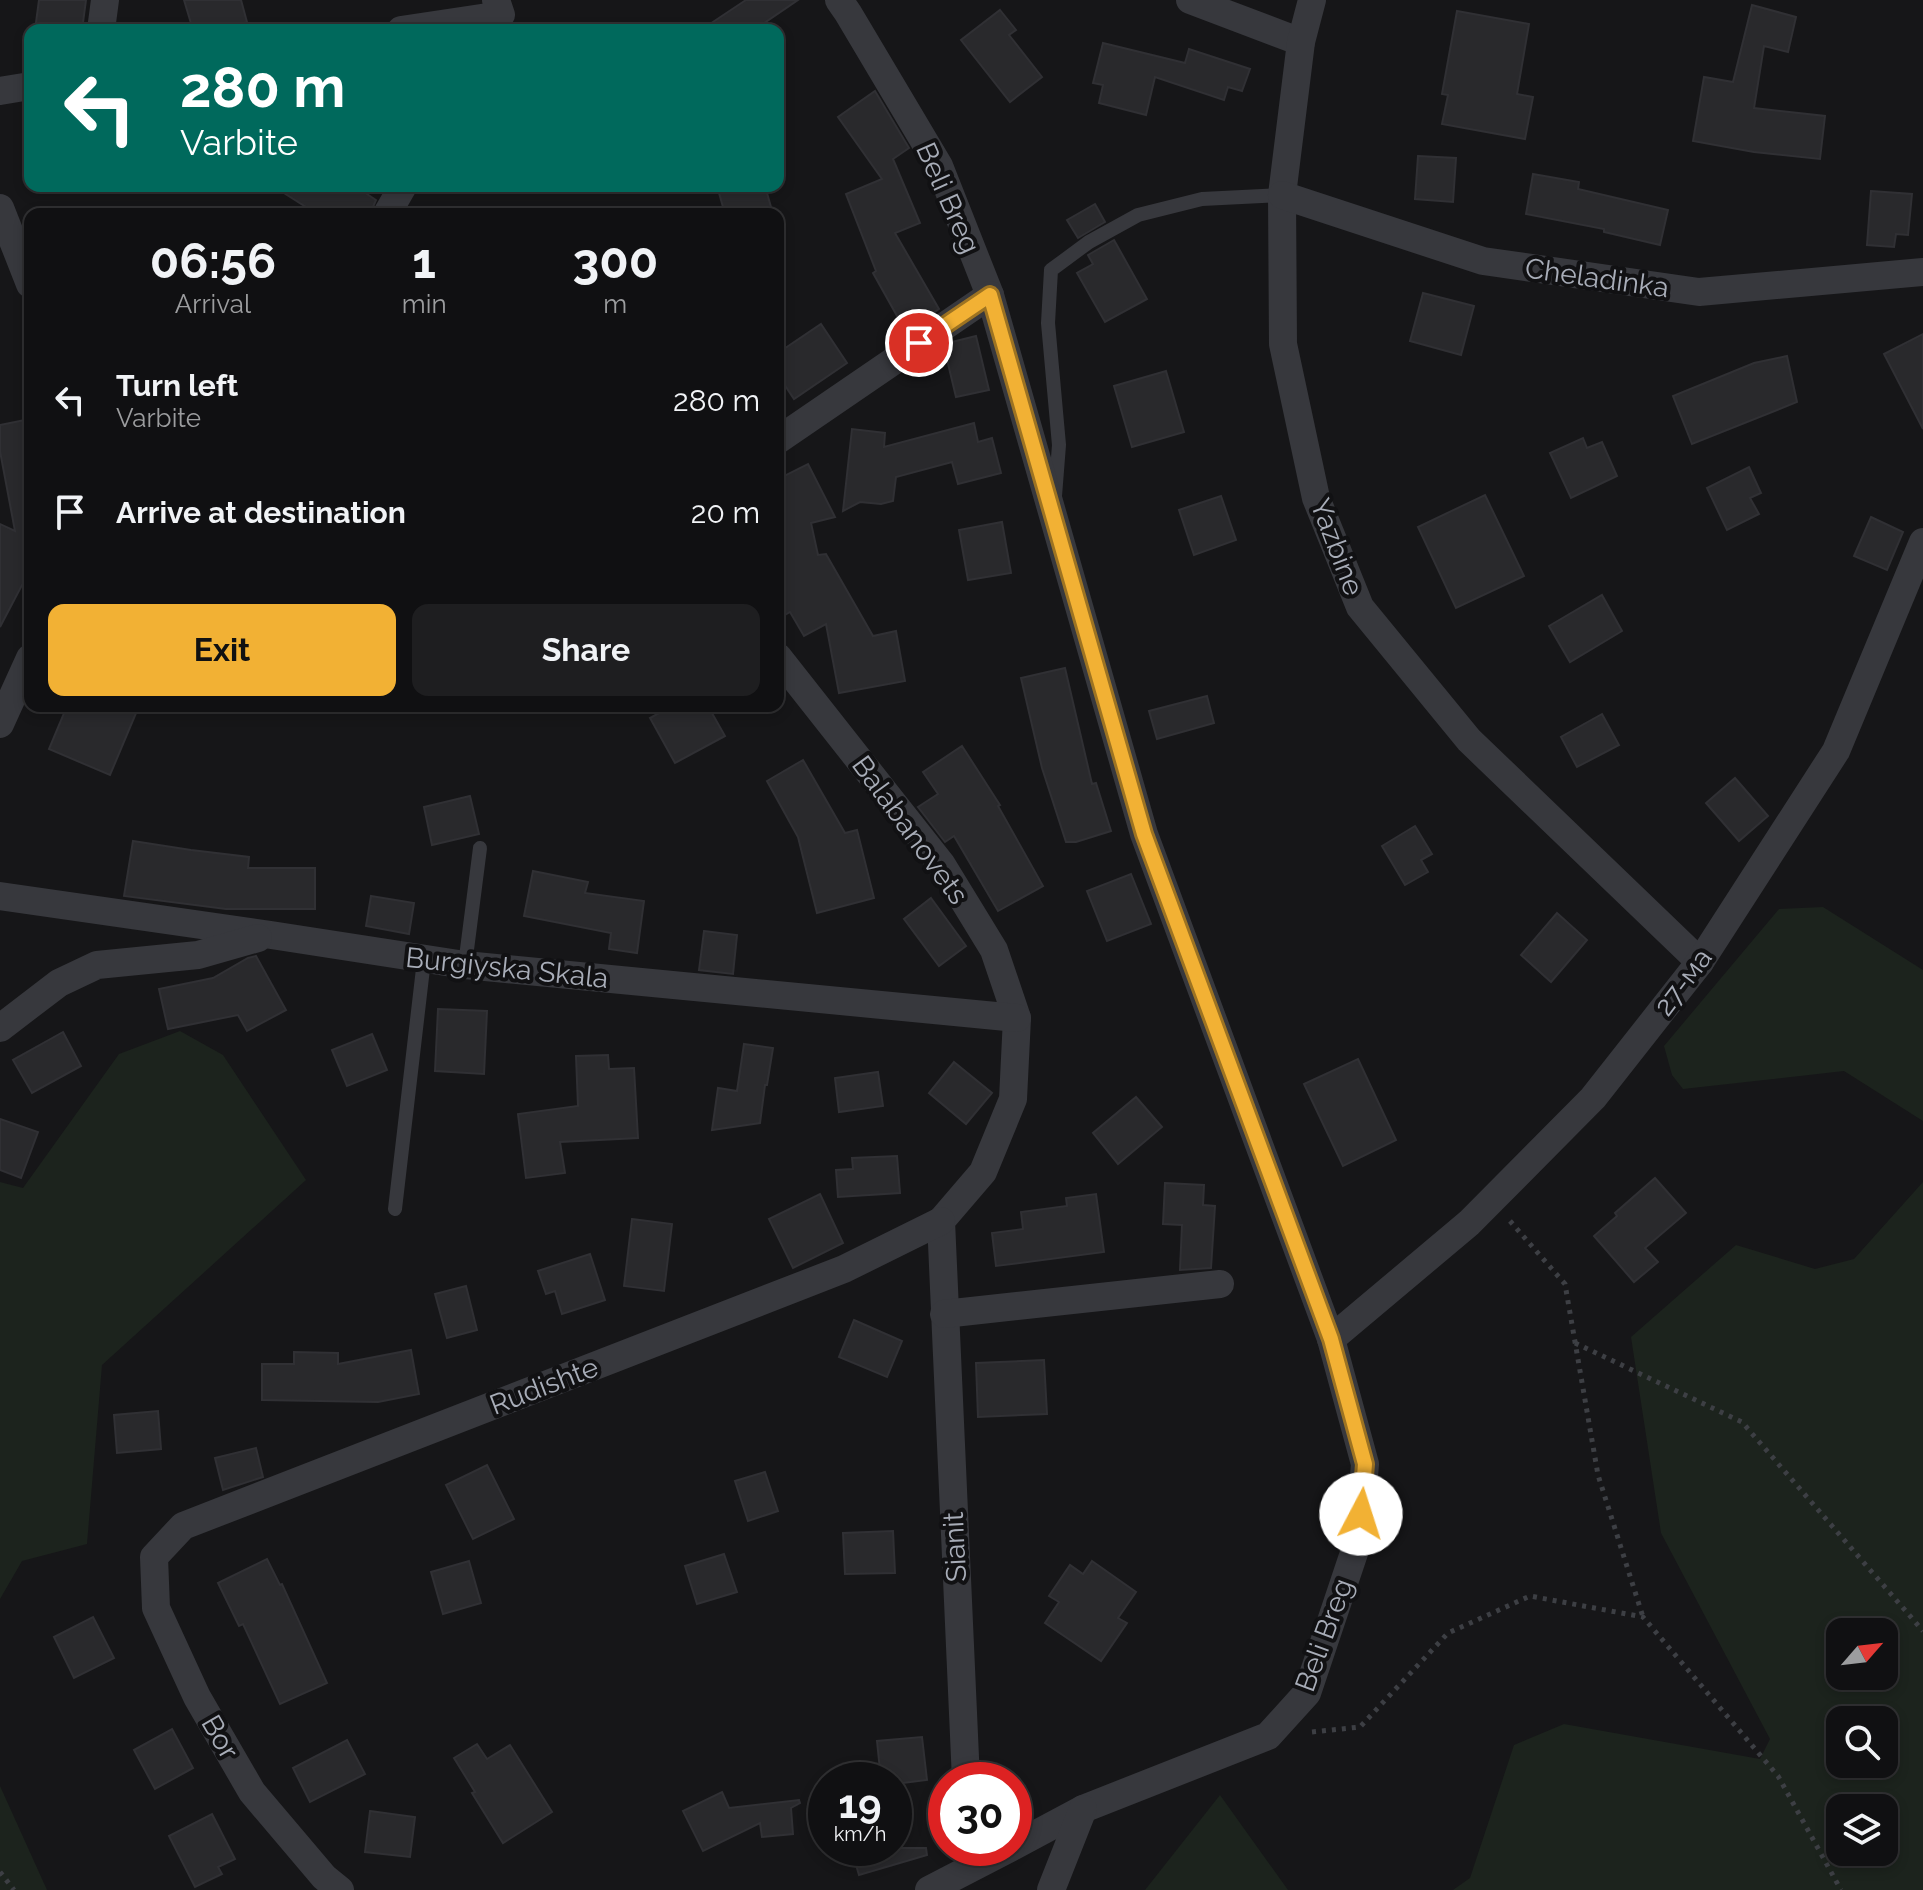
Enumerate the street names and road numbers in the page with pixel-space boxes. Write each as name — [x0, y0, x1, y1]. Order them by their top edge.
street label: Beli Breg — [909, 138, 987, 258]
street label: Cheladinka — [1523, 252, 1671, 304]
street label: Yazbine — [1304, 494, 1370, 600]
street label: Balabanovets — [845, 749, 975, 911]
street label: Burgiyska Skala — [404, 941, 610, 995]
street label: 27-ма — [1647, 942, 1719, 1022]
street label: Rudishte — [485, 1350, 603, 1422]
street label: Sianit — [937, 1510, 973, 1583]
street label: Beli Breg — [1288, 1574, 1360, 1696]
street label: Bor — [194, 1709, 246, 1765]

